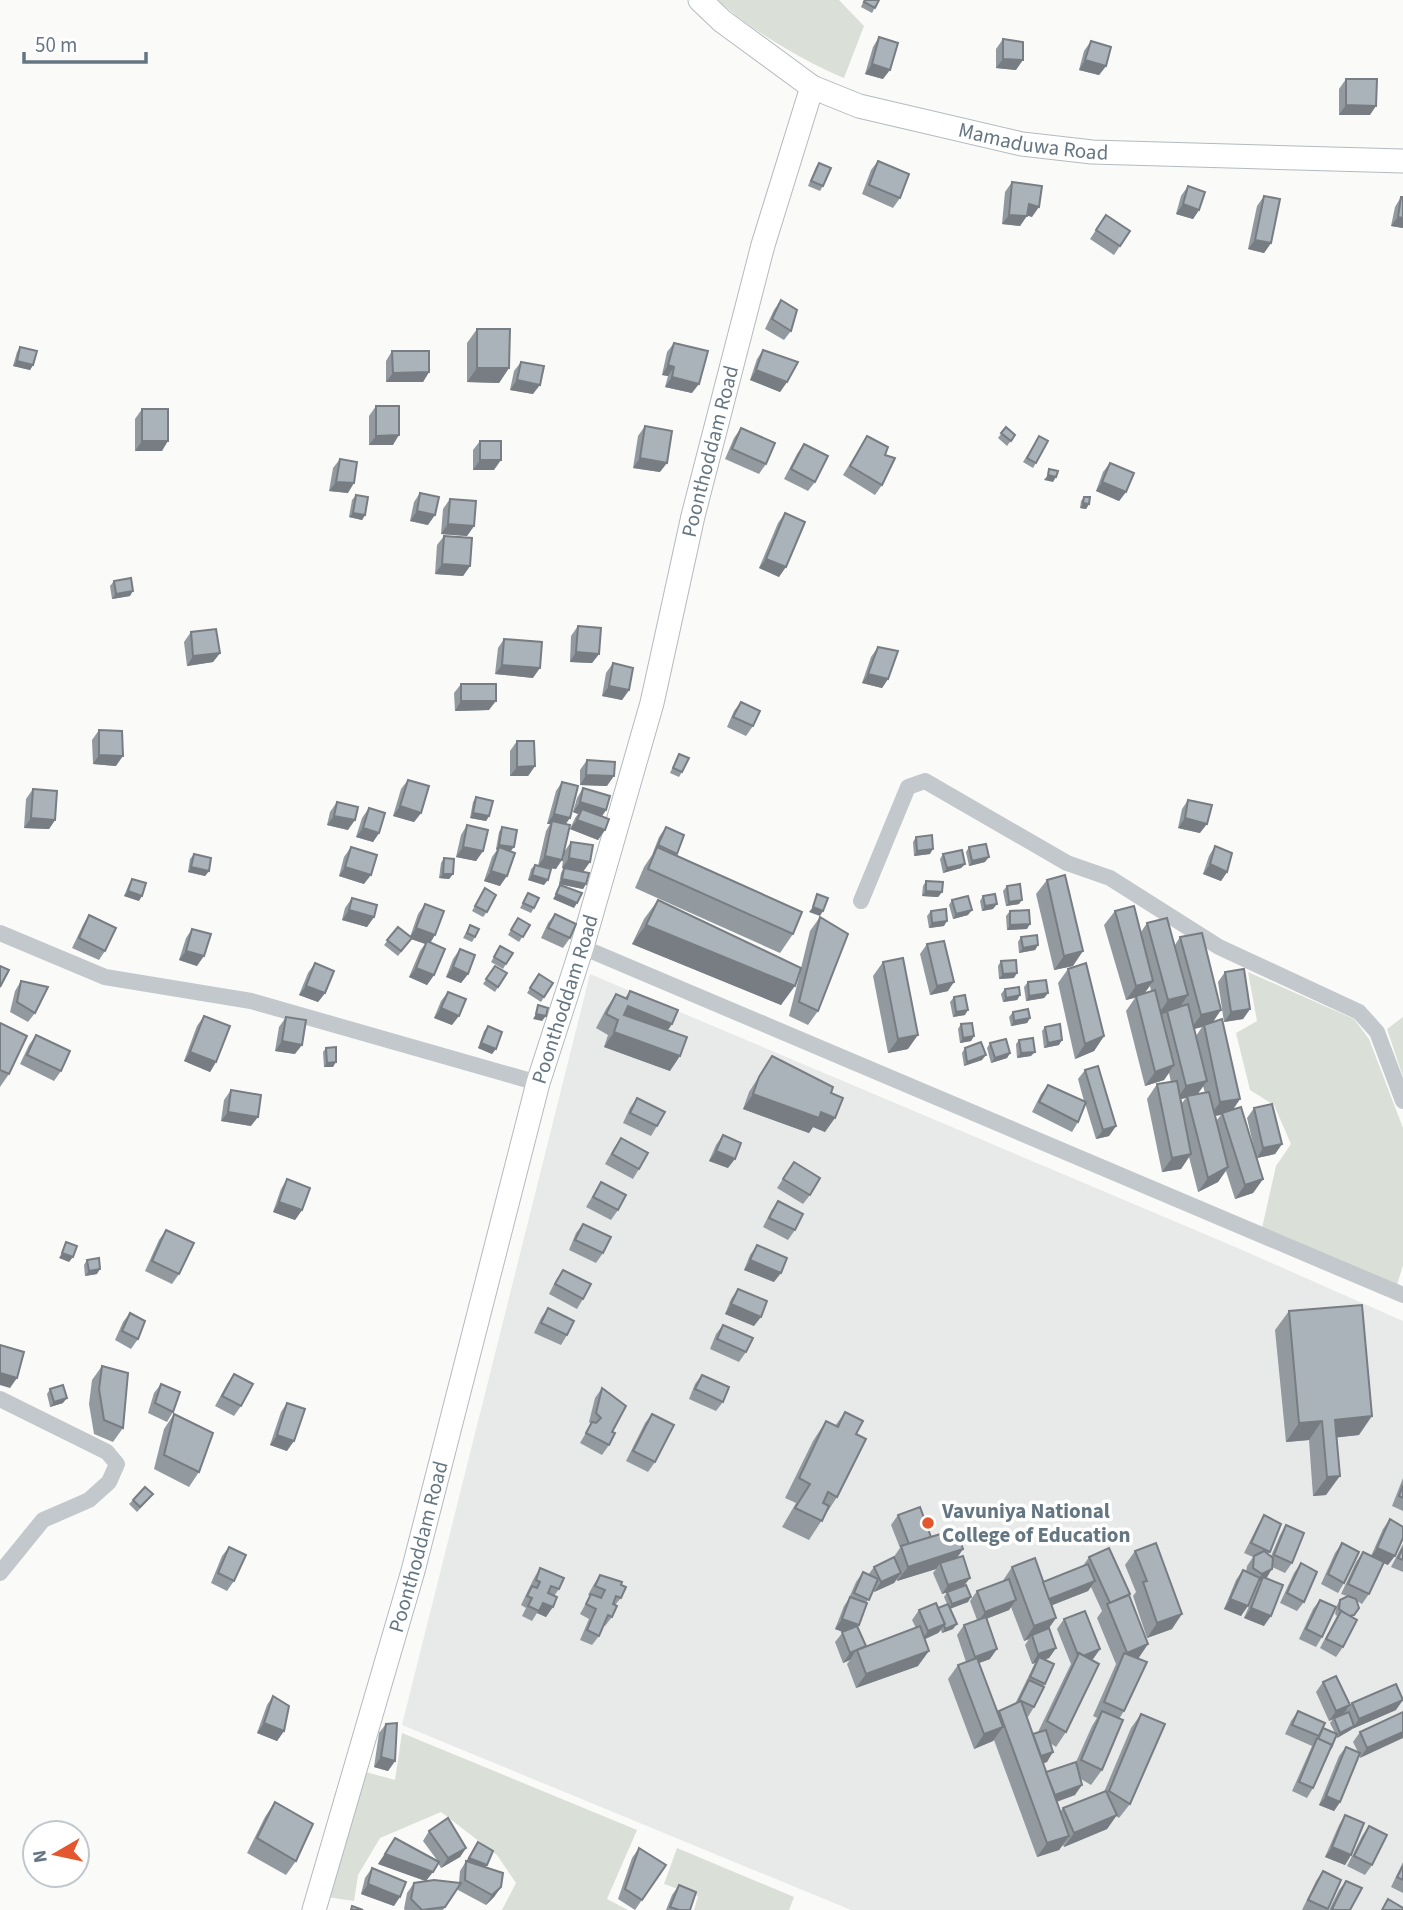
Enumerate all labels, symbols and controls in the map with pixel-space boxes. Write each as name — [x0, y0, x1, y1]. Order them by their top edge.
scale bar — [24, 21, 147, 65]
text: 50 m — [35, 30, 77, 60]
street label: Mamaduwa Road — [955, 115, 1109, 167]
street label: Poonthoddam Road — [674, 362, 746, 540]
street label: Poonthoddam Road — [524, 911, 606, 1088]
street label: Poonthoddam Road — [381, 1458, 456, 1636]
place label: Vavuniya National College of Education — [941, 1496, 1130, 1550]
marker: Vavuniya National College of Education — [920, 1515, 936, 1531]
north arrow — [21, 1819, 91, 1889]
text: N — [26, 1848, 55, 1865]

